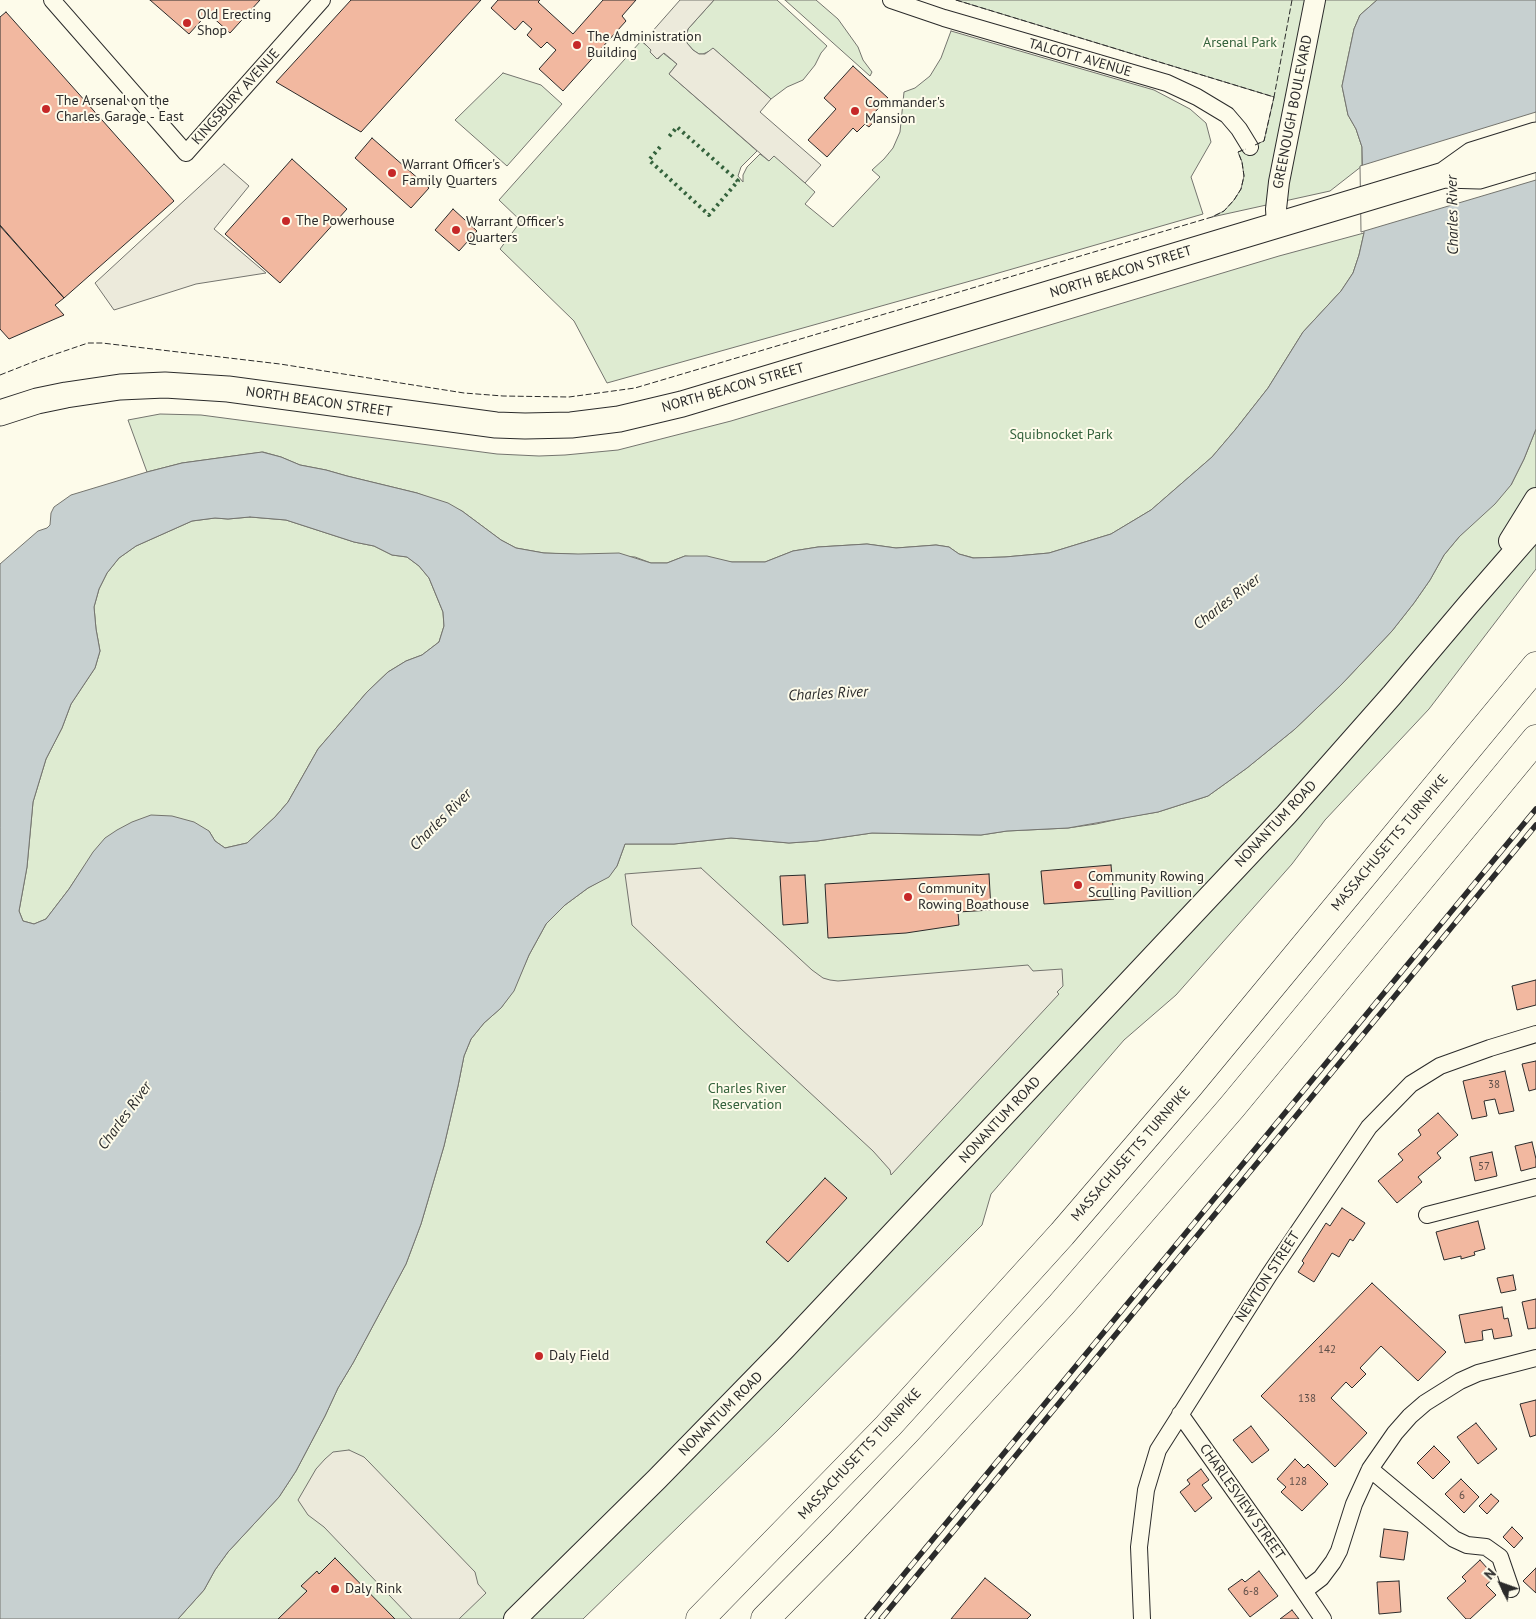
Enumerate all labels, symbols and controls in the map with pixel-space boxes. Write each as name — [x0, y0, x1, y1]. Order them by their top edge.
place label: Old Erecting Shop — [197, 7, 271, 40]
marker: Old Erecting Shop — [181, 17, 193, 29]
place label: The Administration Building — [587, 29, 702, 62]
street label: GREENOUGH BOULEVARD — [1270, 34, 1316, 190]
street label: TALCOTT AVENUE — [1026, 35, 1134, 81]
park label: Arsenal Park — [1203, 35, 1277, 51]
marker: The Administration Building — [571, 39, 583, 51]
street label: KINGSBURY AVENUE — [188, 46, 284, 148]
place label: The Arsenal on the Charles Garage - East — [56, 93, 184, 125]
place label: Commander's Mansion — [865, 95, 945, 128]
marker: The Arsenal on the Charles Garage - East — [40, 103, 52, 115]
marker: Commander's Mansion — [849, 105, 861, 117]
place label: Warrant Officer's Family Quarters — [402, 157, 500, 190]
marker: Warrant Officer's Family Quarters — [386, 167, 398, 179]
water label: Charles River — [1443, 175, 1463, 255]
place label: The Powerhouse — [296, 213, 395, 229]
place label: Warrant Officer's Quarters — [466, 214, 564, 246]
marker: The Powerhouse — [280, 215, 292, 227]
marker: Warrant Officer's Quarters — [450, 224, 462, 236]
street label: NORTH BEACON STREET — [1048, 242, 1194, 302]
street label: NORTH BEACON STREET — [660, 360, 806, 416]
street label: NORTH BEACON STREET — [245, 383, 393, 421]
park label: Squibnocket Park — [1009, 427, 1113, 443]
water label: Charles River — [1190, 570, 1264, 634]
water label: Charles River — [788, 683, 868, 705]
street label: MASSACHUSETTS TURNPIKE — [1328, 771, 1452, 915]
street label: NONANTUM ROAD — [1232, 777, 1320, 871]
water label: Charles River — [406, 785, 476, 855]
place label: Community Rowing Sculling Pavillion — [1088, 869, 1204, 902]
marker: Community Rowing Sculling Pavillion — [1072, 879, 1084, 891]
place label: Community Rowing Boathouse — [918, 881, 1029, 914]
marker: Community Rowing Boathouse — [902, 891, 914, 903]
street label: NONANTUM ROAD — [956, 1073, 1044, 1167]
water label: Charles River — [94, 1078, 156, 1154]
house number: 38 — [1488, 1078, 1500, 1092]
park label: Charles River Reservation — [708, 1081, 786, 1114]
street label: MASSACHUSETTS TURNPIKE — [1068, 1083, 1194, 1225]
house number: 57 — [1478, 1160, 1490, 1174]
street label: NEWTON STREET — [1232, 1229, 1304, 1325]
house number: 142 — [1318, 1343, 1336, 1357]
place label: Daly Field — [549, 1348, 609, 1364]
marker: Daly Field — [533, 1350, 545, 1362]
street label: NONANTUM ROAD — [675, 1368, 767, 1460]
street label: MASSACHUSETTS TURNPIKE — [795, 1385, 925, 1523]
house number: 138 — [1298, 1392, 1316, 1406]
street label: CHARLESVIEW STREET — [1196, 1441, 1288, 1563]
house number: 128 — [1289, 1475, 1307, 1489]
house number: 6 — [1459, 1489, 1465, 1503]
north arrow — [1476, 1559, 1526, 1609]
text: N — [1480, 1565, 1500, 1583]
place label: Daly Rink — [345, 1581, 402, 1597]
marker: Daly Rink — [329, 1583, 341, 1595]
house number: 6-8 — [1243, 1585, 1259, 1599]

